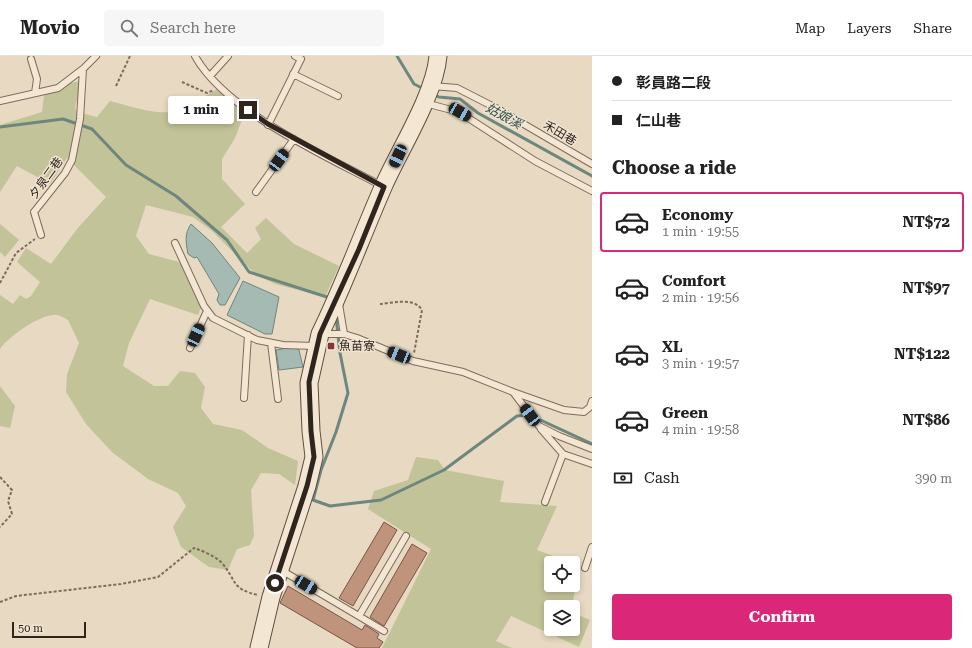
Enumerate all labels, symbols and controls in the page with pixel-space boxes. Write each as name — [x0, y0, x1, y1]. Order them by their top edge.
search box — [104, 10, 384, 46]
text: Movio — [20, 16, 80, 39]
icon: search — [118, 17, 140, 39]
text: Search here — [150, 19, 236, 37]
text: Map — [795, 20, 825, 36]
text: Layers — [847, 20, 891, 36]
text: Share — [913, 20, 952, 36]
text: 彰員路二段 — [636, 74, 711, 92]
callout: 1 min — [168, 96, 234, 124]
water label: 姑娘溪 — [483, 100, 526, 133]
route end — [239, 101, 257, 119]
car — [447, 101, 473, 123]
text: 1 min — [183, 102, 219, 117]
text: 仁山巷 — [636, 112, 681, 130]
street label: 禾田巷 — [541, 118, 579, 148]
car — [387, 143, 409, 169]
car — [267, 147, 291, 173]
street label: 夕泉二巷 — [26, 154, 66, 202]
text: Choose a ride — [612, 157, 736, 178]
icon: car — [614, 204, 650, 240]
text: Economy — [662, 206, 733, 224]
text: NT$72 — [902, 213, 950, 231]
text: 1 min · 19:55 — [662, 224, 739, 239]
icon: car — [614, 270, 650, 306]
text: Comfort — [662, 272, 726, 290]
text: NT$97 — [902, 279, 950, 297]
text: 2 min · 19:56 — [662, 290, 739, 305]
car — [185, 322, 207, 348]
icon: car — [614, 336, 650, 372]
text: XL — [662, 338, 683, 356]
place label: 魚苗寮 — [339, 339, 375, 353]
marker: 魚苗寮 — [326, 341, 336, 351]
car — [386, 345, 412, 365]
text: NT$122 — [894, 345, 950, 363]
text: 3 min · 19:57 — [662, 356, 739, 371]
car — [518, 402, 542, 428]
icon: car — [614, 402, 650, 438]
text: Green — [662, 404, 708, 422]
text: NT$86 — [902, 411, 950, 429]
text: 4 min · 19:58 — [662, 422, 739, 437]
icon: cash — [612, 467, 634, 489]
text: Cash — [644, 469, 680, 487]
text: 390 m — [915, 471, 952, 486]
map controls — [544, 556, 580, 636]
button: locate — [544, 556, 580, 592]
route start — [266, 574, 284, 592]
car — [293, 574, 319, 596]
button: Confirm — [612, 594, 952, 640]
button: layers — [544, 600, 580, 636]
scale bar — [12, 620, 86, 639]
text: 50 m — [18, 622, 43, 635]

